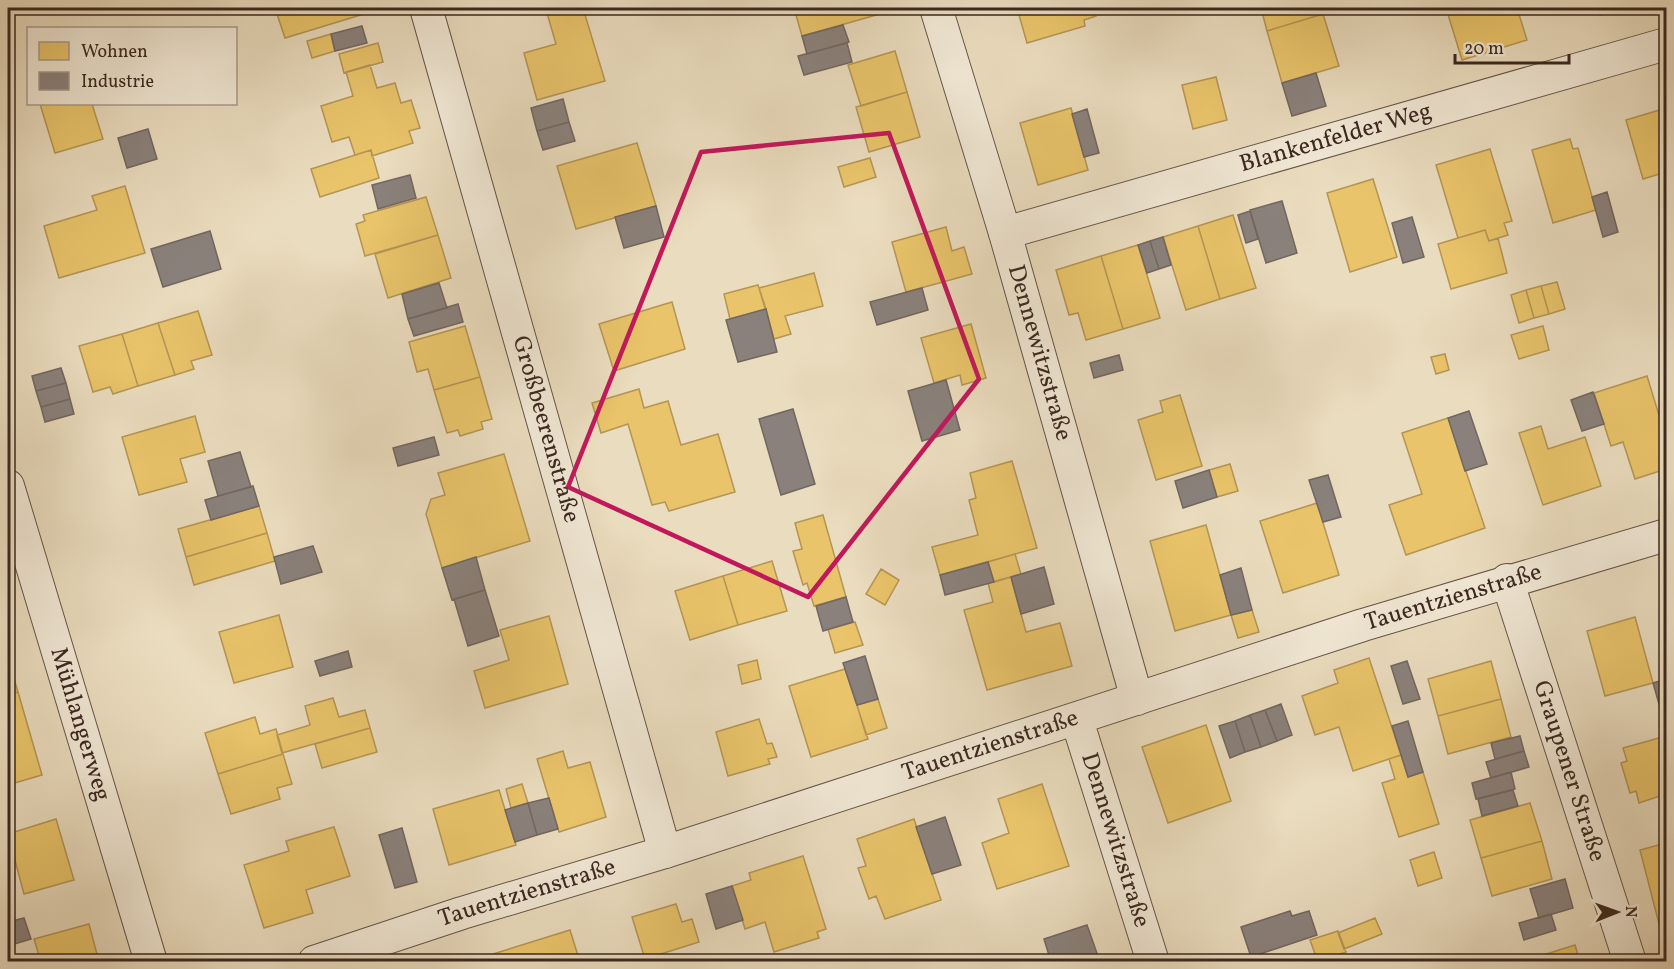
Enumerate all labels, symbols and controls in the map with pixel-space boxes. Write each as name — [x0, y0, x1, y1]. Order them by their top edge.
legend — [27, 27, 237, 105]
scale bar — [1455, 27, 1569, 65]
text: 20 m — [1464, 37, 1504, 62]
text: Wohnen — [81, 40, 148, 65]
text: Industrie — [81, 70, 154, 95]
street label: Blankenfelder Weg — [1236, 95, 1436, 182]
street label: Dennewitzstraße — [998, 261, 1080, 445]
street label: Großbeerenstraße — [503, 332, 588, 527]
street label: Tauentzienstraße — [1360, 556, 1546, 641]
street label: Mühlangerweg — [40, 643, 119, 805]
street label: Graupener Straße — [1524, 676, 1614, 866]
street label: Tauentzienstraße — [898, 702, 1083, 791]
street label: Dennewitzstraße — [1071, 749, 1158, 932]
street label: Tauentzienstraße — [434, 851, 620, 937]
north arrow — [1587, 882, 1647, 942]
text: N — [1619, 906, 1641, 918]

